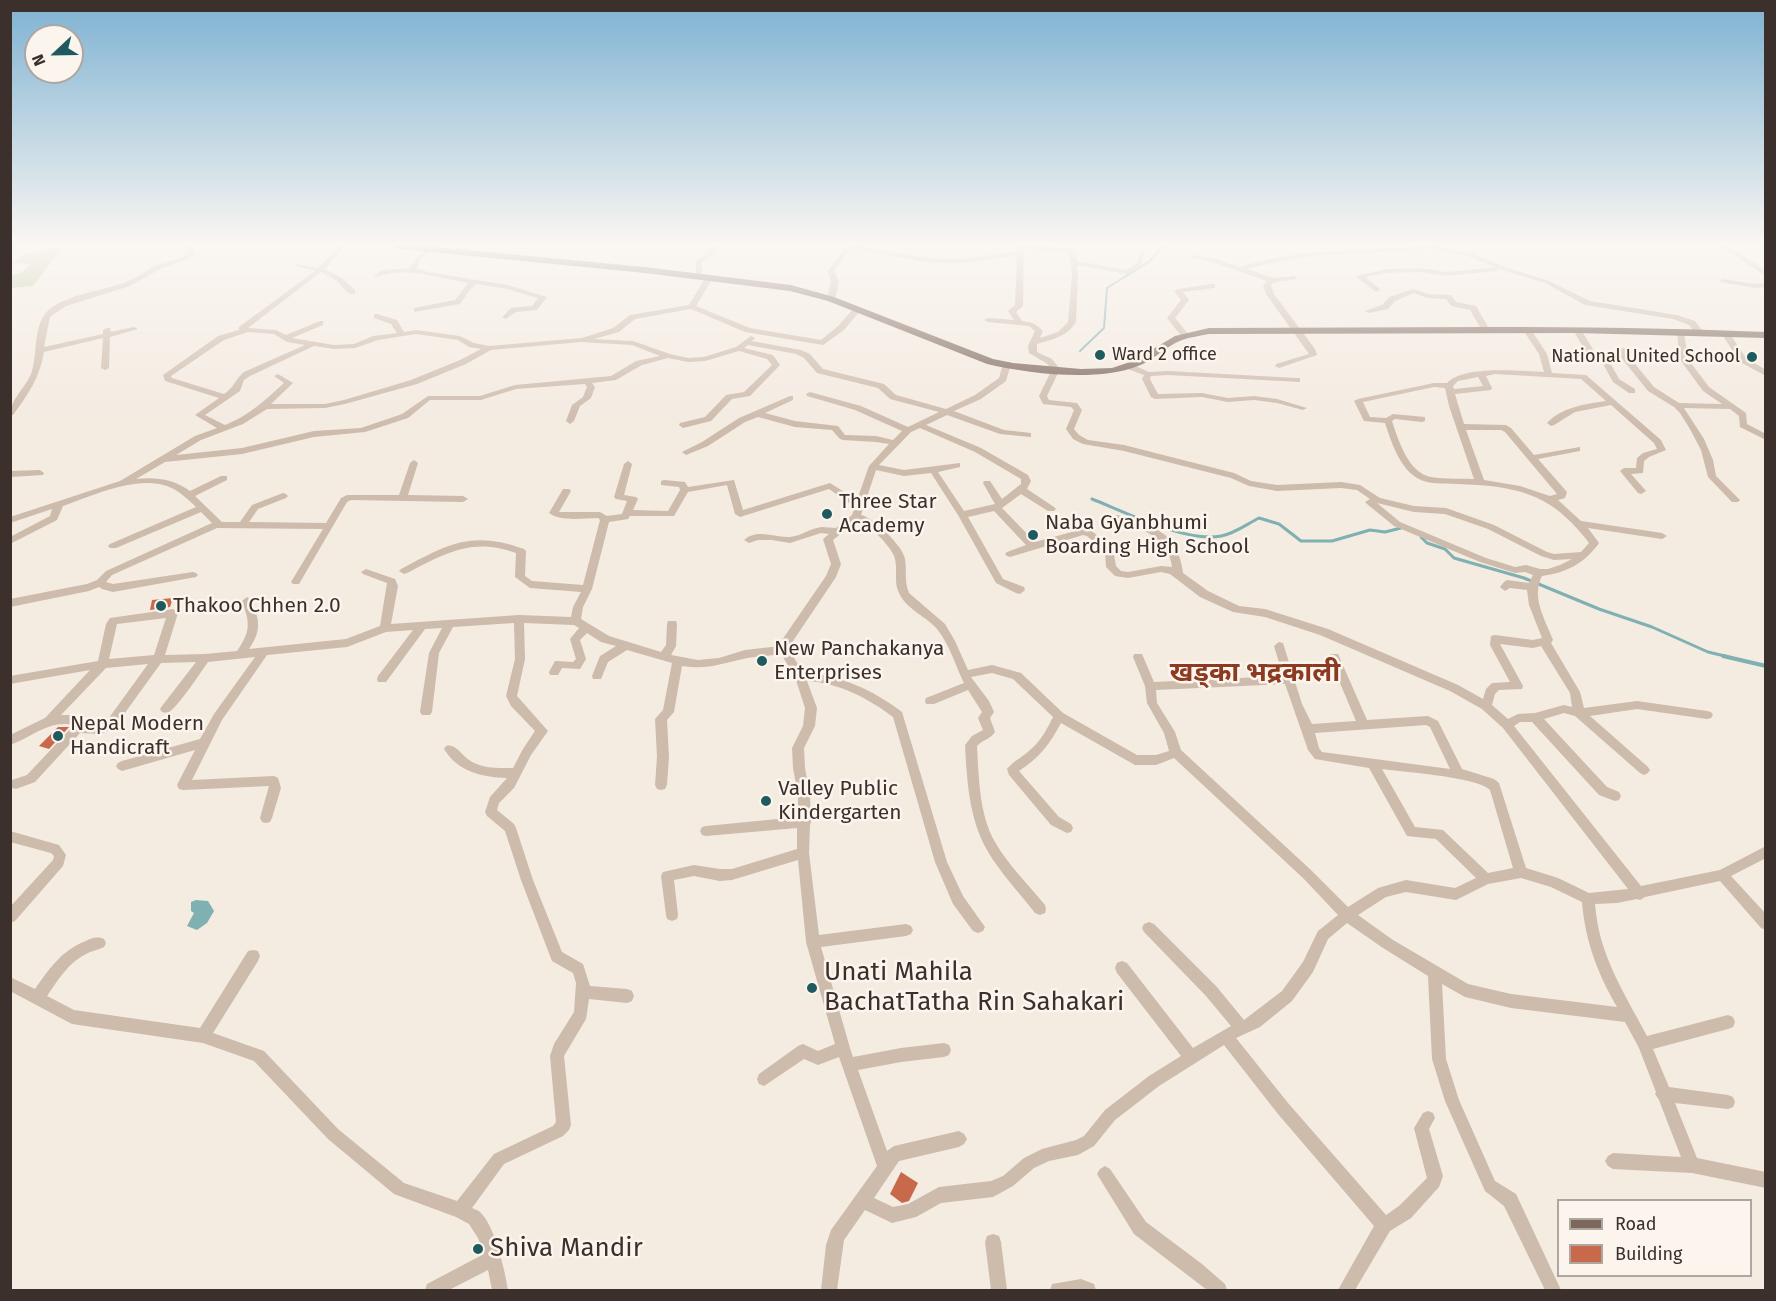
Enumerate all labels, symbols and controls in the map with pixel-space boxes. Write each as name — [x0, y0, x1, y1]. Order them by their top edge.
north arrow — [24, 24, 84, 84]
text: N — [28, 52, 49, 69]
place label: Ward 2 office — [1112, 344, 1217, 366]
place label: National United School — [1551, 346, 1740, 368]
marker: Ward 2 office — [1093, 348, 1107, 362]
marker: National United School — [1745, 350, 1759, 364]
place label: Three Star Academy — [839, 489, 937, 539]
marker: Three Star Academy — [820, 507, 834, 521]
place label: Naba Gyanbhumi Boarding High School — [1045, 510, 1249, 560]
marker: Naba Gyanbhumi Boarding High School — [1026, 528, 1040, 542]
place label: Thakoo Chhen 2.0 — [173, 593, 341, 619]
marker: Thakoo Chhen 2.0 — [154, 599, 168, 613]
place label: New Panchakanya Enterprises — [774, 636, 944, 686]
marker: New Panchakanya Enterprises — [755, 654, 769, 668]
district label: खड्का भद्रकाली — [1170, 657, 1340, 689]
place label: Nepal Modern Handicraft — [70, 711, 204, 761]
marker: Nepal Modern Handicraft — [51, 729, 65, 743]
place label: Valley Public Kindergarten — [778, 776, 901, 826]
marker: Valley Public Kindergarten — [759, 794, 773, 808]
place label: Unati Mahila BachatTatha Rin Sahakari — [824, 957, 1124, 1018]
marker: Unati Mahila BachatTatha Rin Sahakari — [805, 981, 819, 995]
legend — [1557, 1199, 1752, 1277]
text: Road — [1615, 1213, 1657, 1235]
place label: Shiva Mandir — [490, 1233, 643, 1265]
marker: Shiva Mandir — [471, 1242, 485, 1256]
text: Building — [1615, 1243, 1682, 1265]

